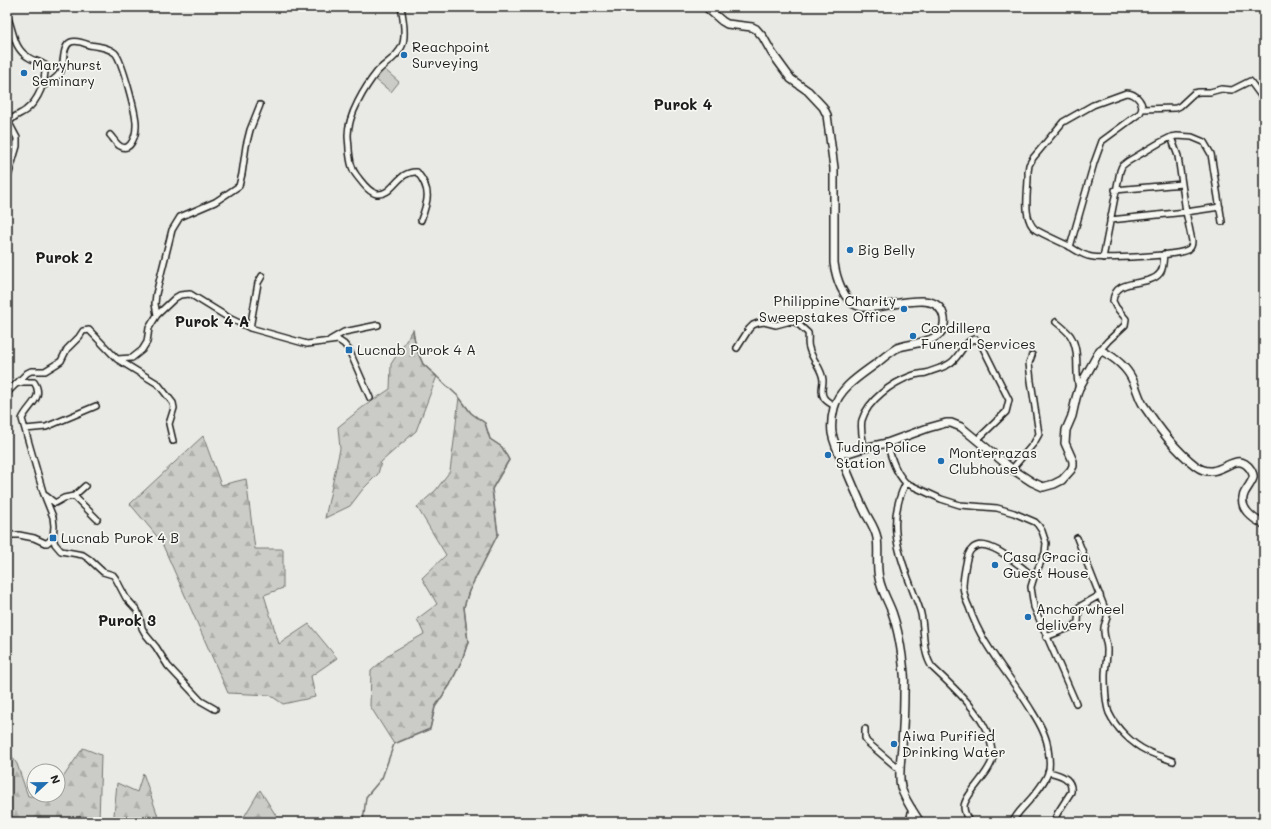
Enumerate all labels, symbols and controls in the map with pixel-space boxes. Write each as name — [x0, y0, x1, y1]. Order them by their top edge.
place label: Reachpoint Surveying — [412, 37, 490, 72]
marker: Reachpoint Surveying — [399, 50, 409, 60]
place label: Maryhurst Seminary — [32, 55, 102, 90]
marker: Maryhurst Seminary — [19, 68, 29, 78]
district label: Purok 4 — [654, 94, 713, 114]
place label: Big Belly — [858, 240, 915, 259]
marker: Big Belly — [845, 245, 855, 255]
district label: Purok 2 — [35, 247, 93, 267]
place label: Philippine Charity Sweepstakes Office — [759, 291, 896, 326]
marker: Philippine Charity Sweepstakes Office — [899, 304, 909, 314]
district label: Purok 4 A — [175, 311, 249, 331]
place label: Cordillera Funeral Services — [921, 318, 1036, 353]
marker: Cordillera Funeral Services — [908, 331, 918, 341]
place label: Lucnab Purok 4 A — [357, 340, 476, 359]
marker: Lucnab Purok 4 A — [344, 345, 354, 355]
place label: Tuding Police Station — [836, 437, 927, 472]
place label: Monterrazas Clubhouse — [949, 443, 1037, 478]
marker: Tuding Police Station — [823, 450, 833, 460]
marker: Monterrazas Clubhouse — [936, 456, 946, 466]
place label: Lucnab Purok 4 B — [61, 528, 179, 547]
marker: Lucnab Purok 4 B — [48, 533, 58, 543]
place label: Casa Gracia Guest House — [1003, 547, 1089, 582]
marker: Casa Gracia Guest House — [990, 560, 1000, 570]
place label: Anchorwheel delivery — [1036, 599, 1125, 634]
district label: Purok 3 — [98, 610, 156, 630]
marker: Anchorwheel delivery — [1023, 612, 1033, 622]
place label: Aiwa Purified Drinking Water — [902, 726, 1006, 761]
marker: Aiwa Purified Drinking Water — [889, 739, 899, 749]
north arrow — [26, 763, 66, 803]
text: N — [47, 772, 64, 786]

